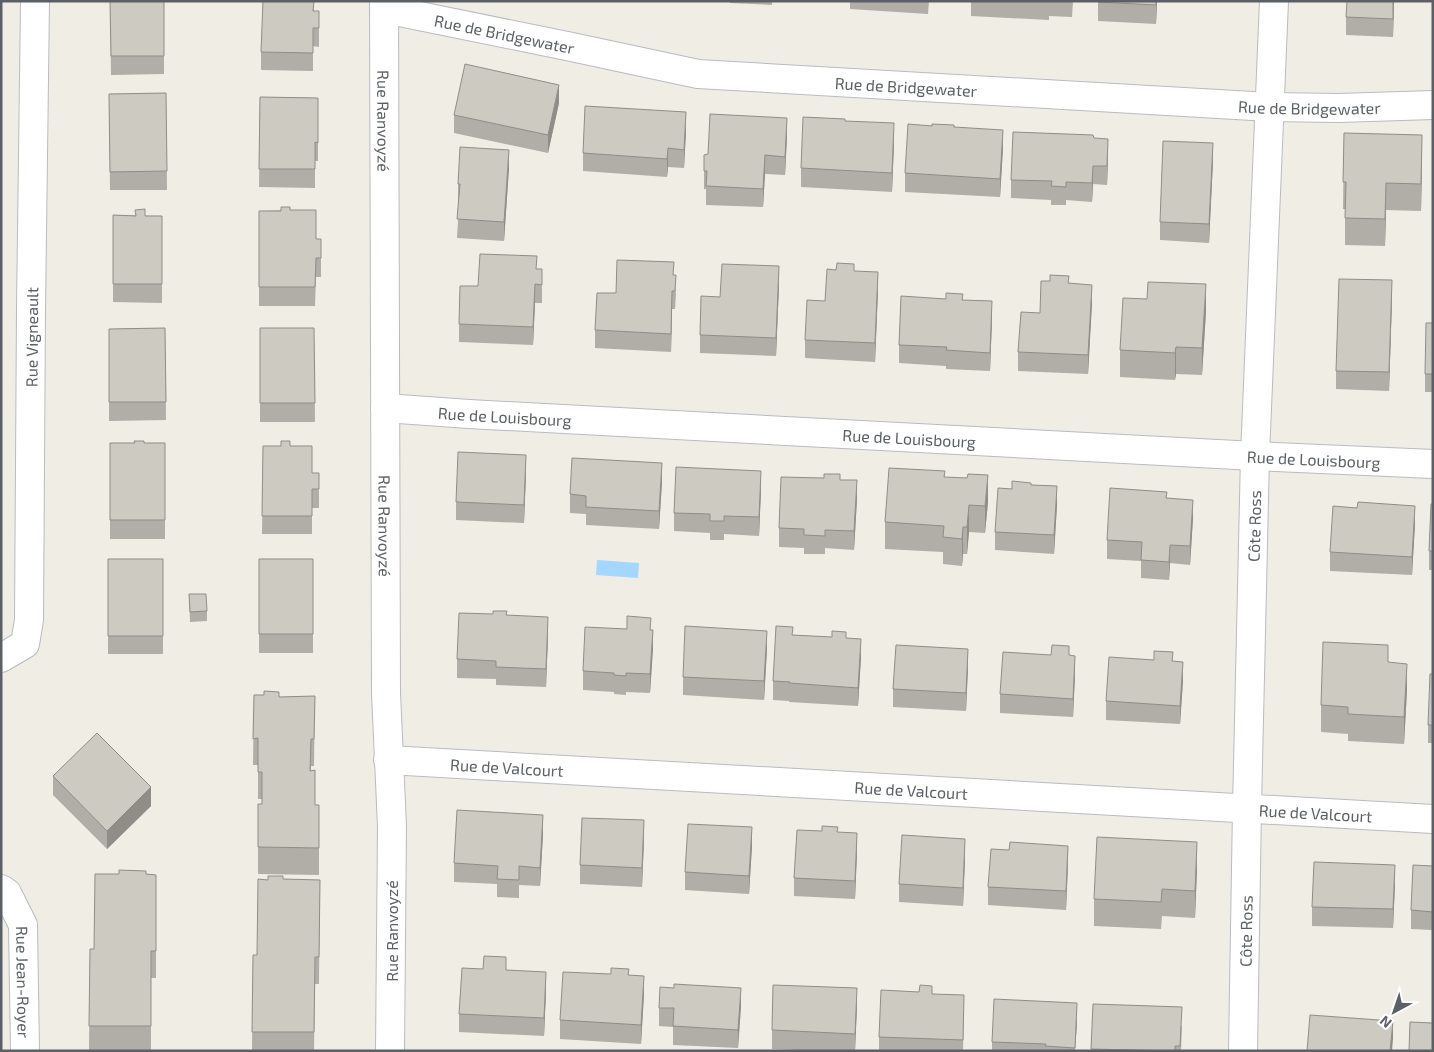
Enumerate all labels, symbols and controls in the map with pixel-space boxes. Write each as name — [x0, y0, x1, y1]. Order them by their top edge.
street label: Rue de Bridgewater — [433, 10, 577, 57]
street label: Rue Ranvoyzé — [375, 70, 394, 172]
street label: Rue de Bridgewater — [834, 72, 978, 100]
street label: Rue de Bridgewater — [1238, 96, 1381, 118]
street label: Rue Vigneault — [21, 287, 41, 387]
street label: Rue de Louisbourg — [437, 402, 572, 429]
street label: Rue de Louisbourg — [842, 424, 976, 451]
street label: Rue de Louisbourg — [1246, 446, 1381, 471]
street label: Rue Ranvoyzé — [376, 475, 395, 577]
street label: Côte Ross — [1243, 490, 1264, 562]
street label: Rue de Valcourt — [450, 754, 564, 779]
street label: Rue de Valcourt — [854, 777, 968, 802]
street label: Rue de Valcourt — [1258, 800, 1373, 825]
street label: Rue Ranvoyzé — [382, 880, 401, 982]
street label: Côte Ross — [1235, 895, 1255, 967]
street label: Rue Jean-Royer — [14, 926, 34, 1039]
north arrow — [1369, 987, 1419, 1037]
text: N — [1376, 1013, 1395, 1032]

